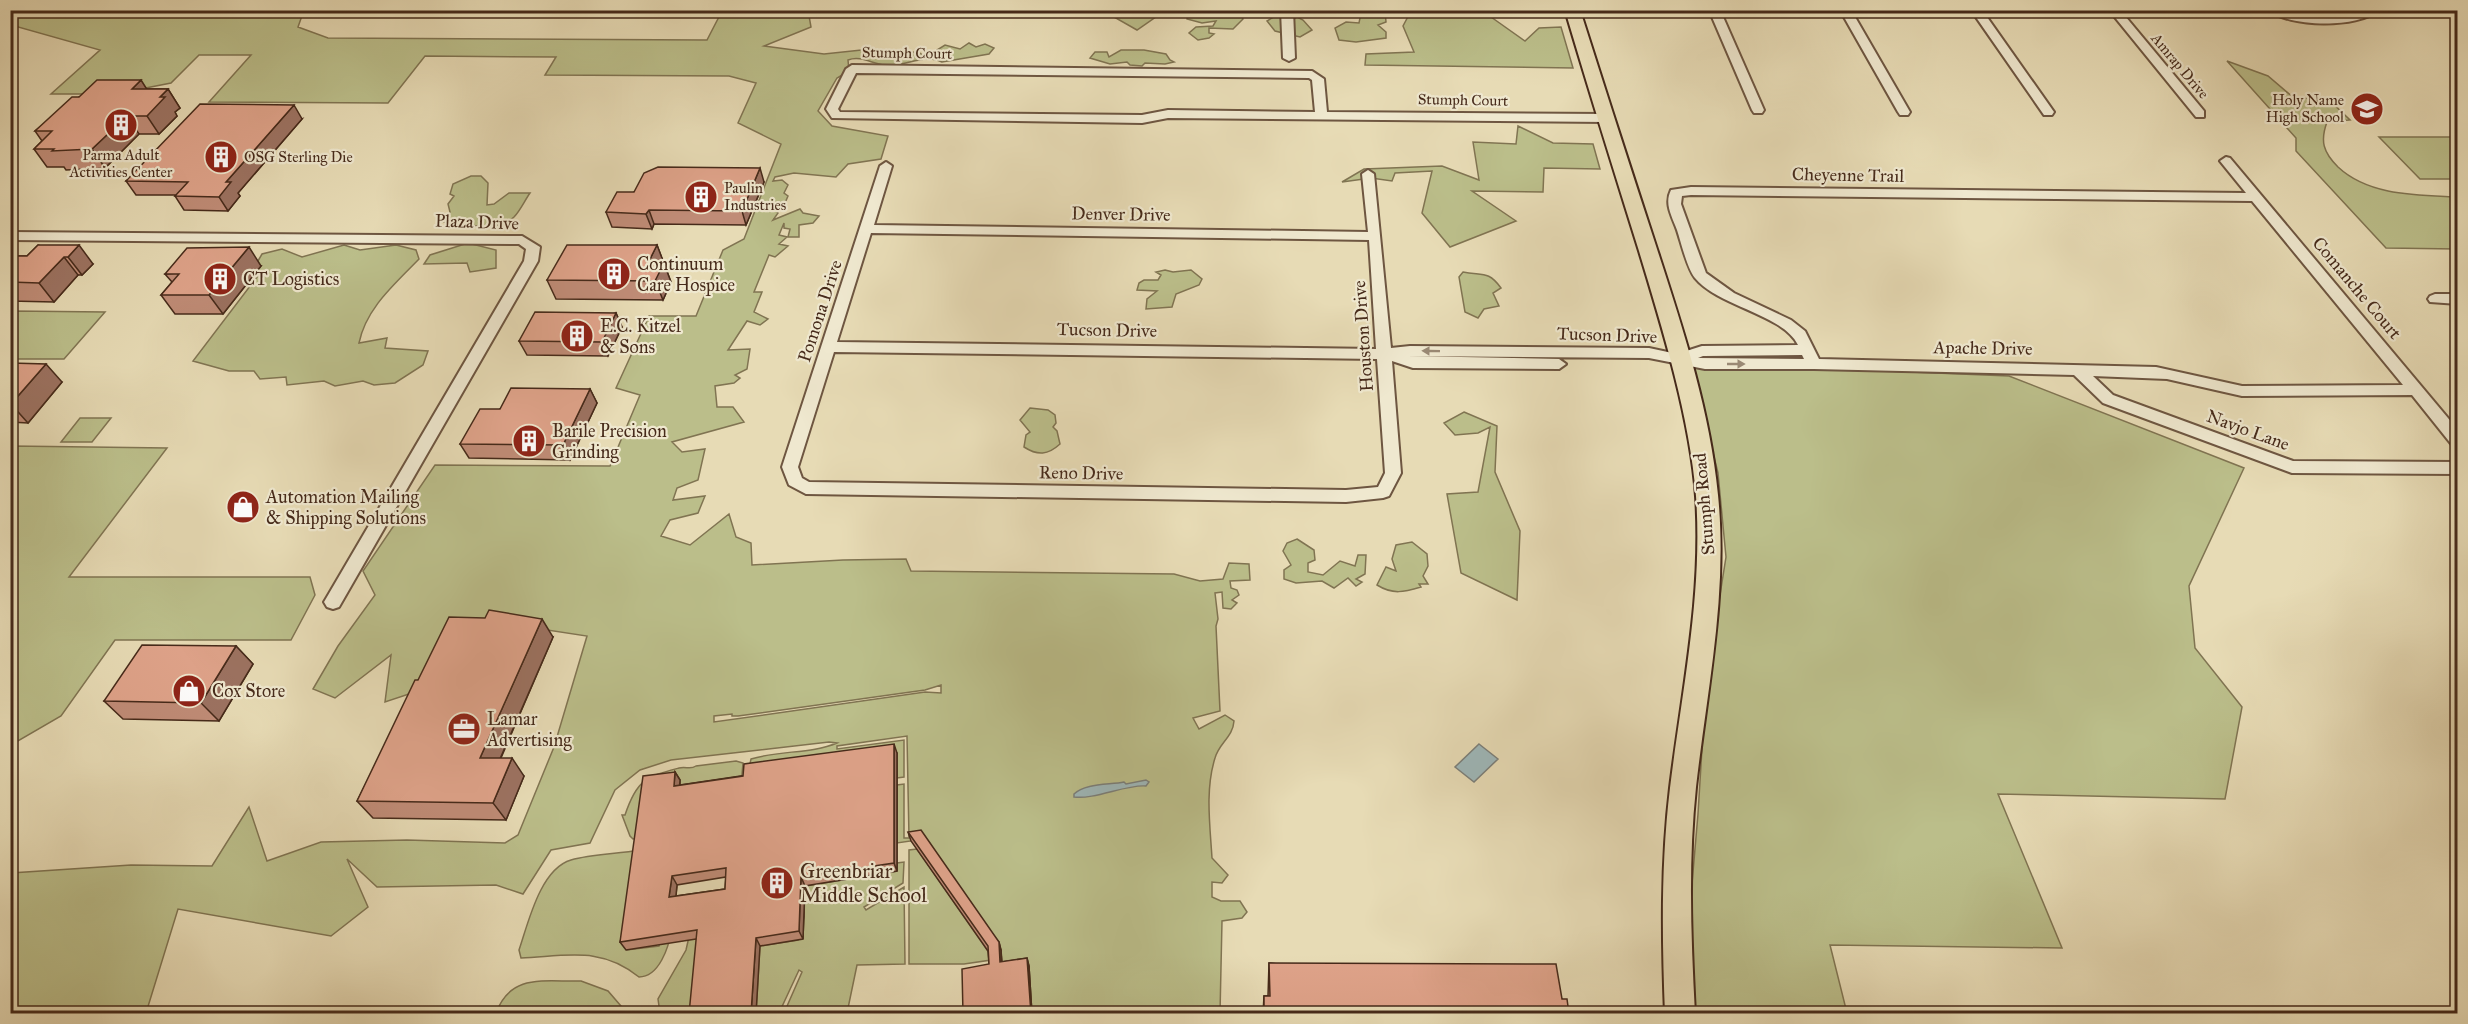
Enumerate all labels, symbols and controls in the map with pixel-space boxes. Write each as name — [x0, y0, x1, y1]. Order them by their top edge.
street label: Amrap Drive — [2147, 29, 2213, 102]
street label: Stumph Court — [862, 43, 953, 63]
street label: Stumph Court — [1418, 90, 1509, 110]
place label: Holy Name High School — [2266, 91, 2345, 126]
school or university icon: Holy Name High School — [2349, 91, 2385, 127]
building icon: Parma Adult Activities Center — [103, 107, 139, 143]
building icon: OSG Sterling Die — [203, 139, 239, 175]
place label: Parma Adult Activities Center — [69, 146, 173, 181]
place label: OSG Sterling Die — [244, 148, 353, 166]
street label: Cheyenne Trail — [1792, 163, 1904, 187]
building icon: Paulin Industries — [683, 179, 719, 215]
place label: Paulin Industries — [724, 179, 786, 214]
street label: Denver Drive — [1071, 202, 1171, 226]
street label: Plaza Drive — [435, 210, 519, 234]
street label: Comanche Court — [2308, 232, 2407, 344]
place label: Continuum Care Hospice — [637, 253, 735, 296]
building icon: Continuum Care Hospice — [596, 256, 632, 292]
street label: Pomona Drive — [793, 257, 847, 365]
building icon: CT Logistics — [202, 261, 238, 297]
place label: CT Logistics — [243, 268, 339, 291]
street label: Houston Drive — [1348, 280, 1378, 392]
place label: E.C. Kitzel & Sons — [600, 315, 681, 358]
building icon: E.C. Kitzel & Sons — [559, 318, 595, 354]
street label: Tucson Drive — [1057, 318, 1157, 342]
street label: Tucson Drive — [1557, 322, 1657, 348]
street label: Apache Drive — [1932, 336, 2033, 360]
one-way arrow — [1421, 346, 1440, 356]
one-way arrow — [1726, 359, 1745, 369]
street label: Navjo Lane — [2204, 405, 2292, 455]
place label: Barile Precision Grinding — [552, 420, 667, 464]
building icon: Barile Precision Grinding — [511, 423, 547, 459]
street label: Stumph Road — [1689, 452, 1719, 556]
street label: Reno Drive — [1039, 461, 1123, 485]
place label: Automation Mailing & Shipping Solutions — [265, 486, 426, 530]
shop icon: Automation Mailing & Shipping Solutions — [225, 489, 261, 525]
shop icon: Cox Store — [171, 673, 207, 709]
place label: Cox Store — [212, 680, 285, 702]
place label: Lamar Advertising — [486, 708, 572, 752]
office icon: Lamar Advertising — [446, 711, 482, 747]
place label: Greenbriar Middle School — [800, 858, 927, 908]
building icon: Greenbriar Middle School — [759, 865, 795, 901]

